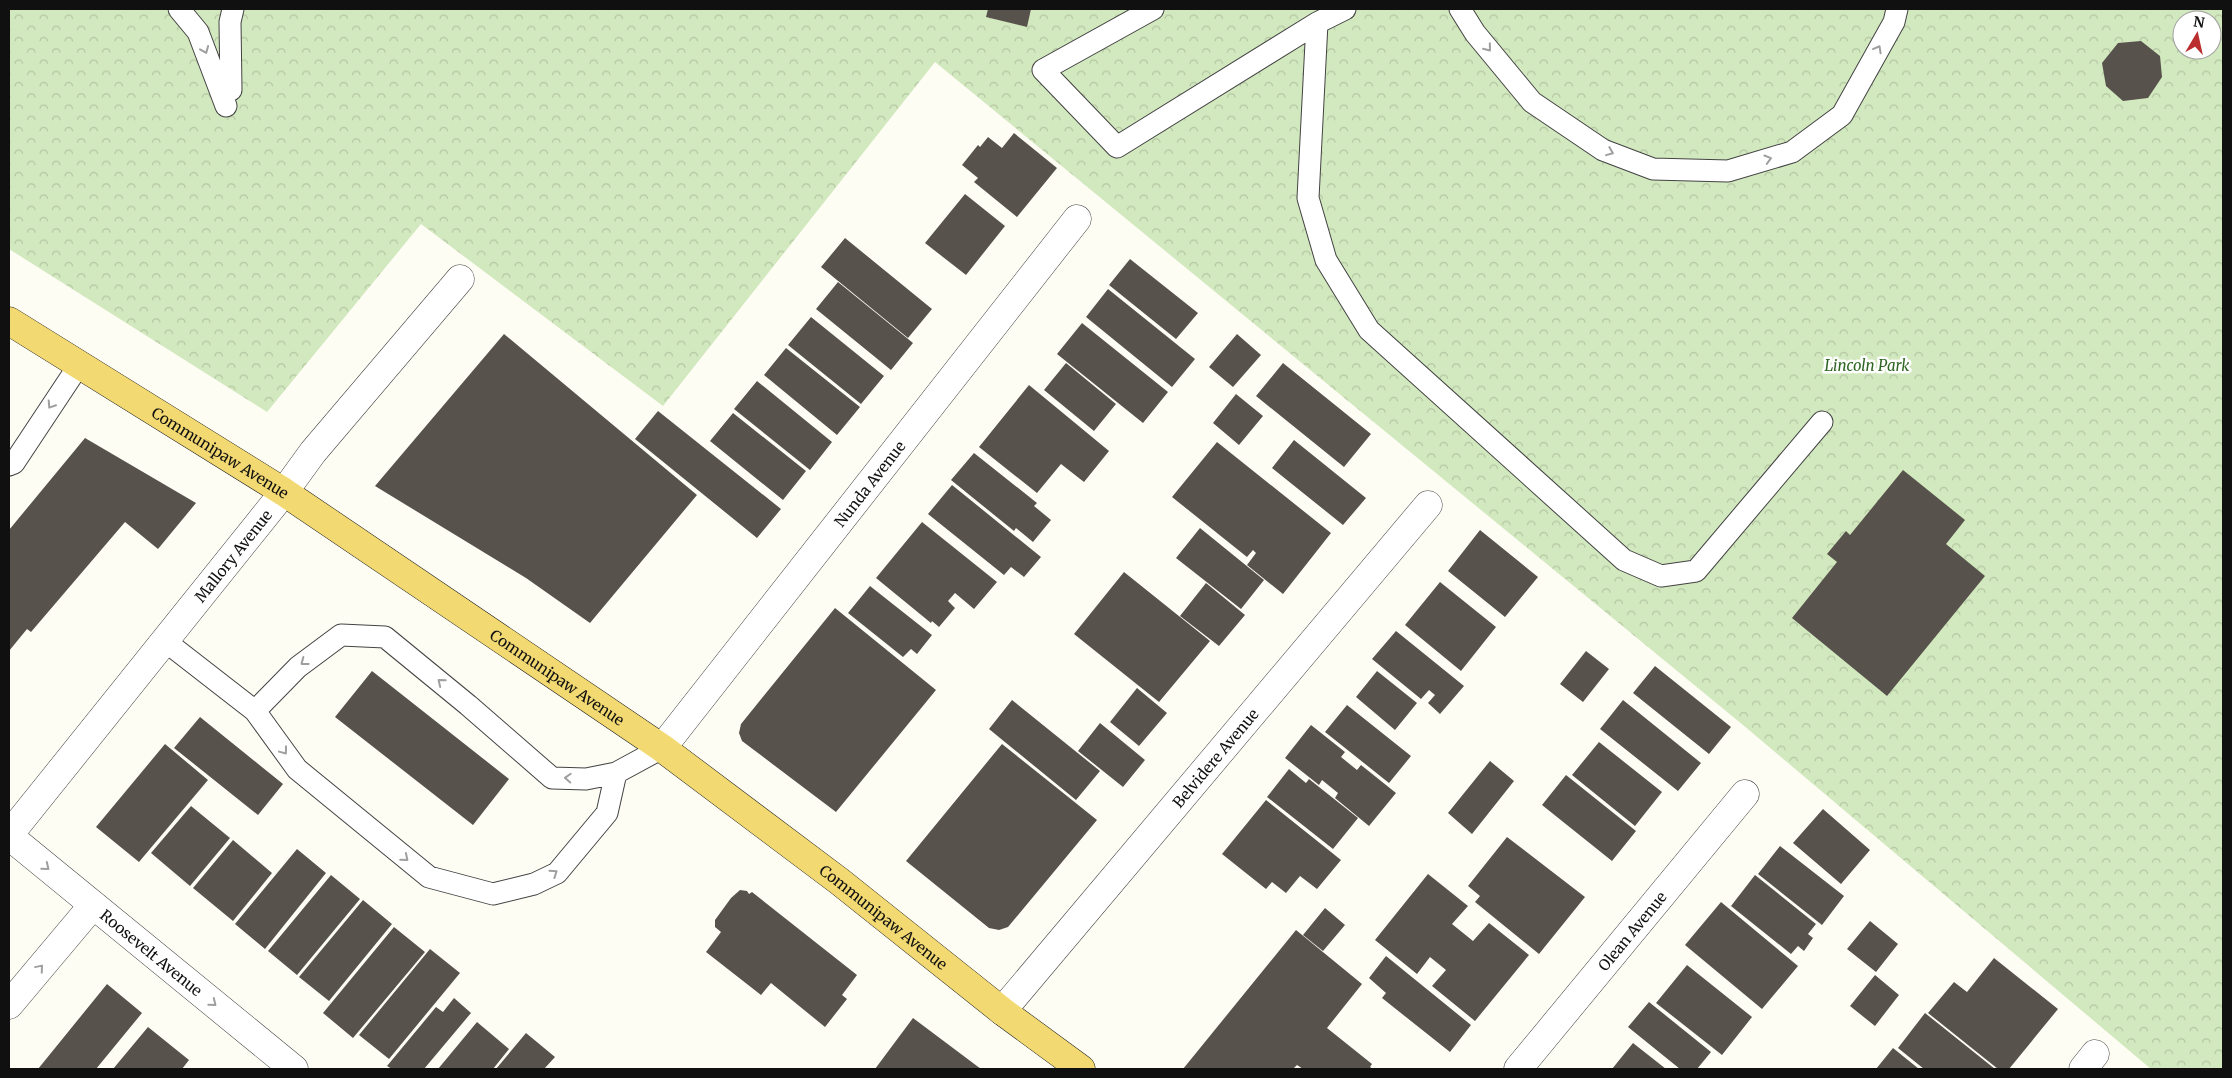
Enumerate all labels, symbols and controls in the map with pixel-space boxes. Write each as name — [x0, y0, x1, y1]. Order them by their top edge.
north arrow — [2172, 10, 2222, 60]
text: N — [2192, 12, 2206, 32]
one-way arrow — [1482, 43, 1491, 52]
one-way arrow — [198, 45, 209, 54]
one-way arrow — [1872, 46, 1882, 55]
one-way arrow — [1605, 146, 1614, 157]
one-way arrow — [1763, 154, 1772, 165]
park label: Lincoln Park — [1825, 356, 1910, 375]
one-way arrow — [48, 399, 57, 409]
street label: Communipaw Avenue — [148, 403, 293, 502]
street label: Nunda Avenue — [830, 437, 909, 530]
street label: Mallory Avenue — [190, 506, 276, 606]
street label: Communipaw Avenue — [487, 625, 628, 729]
one-way arrow — [301, 657, 310, 665]
one-way arrow — [438, 680, 447, 688]
street label: Belvidere Avenue — [1168, 704, 1262, 811]
one-way arrow — [278, 745, 287, 755]
one-way arrow — [564, 773, 572, 784]
one-way arrow — [400, 852, 409, 861]
street label: Communipaw Avenue — [816, 860, 952, 973]
one-way arrow — [41, 862, 50, 871]
one-way arrow — [549, 869, 558, 879]
street label: Olean Avenue — [1594, 887, 1670, 975]
street label: Roosevelt Avenue — [97, 905, 206, 1000]
one-way arrow — [35, 964, 44, 973]
one-way arrow — [207, 998, 216, 1006]

